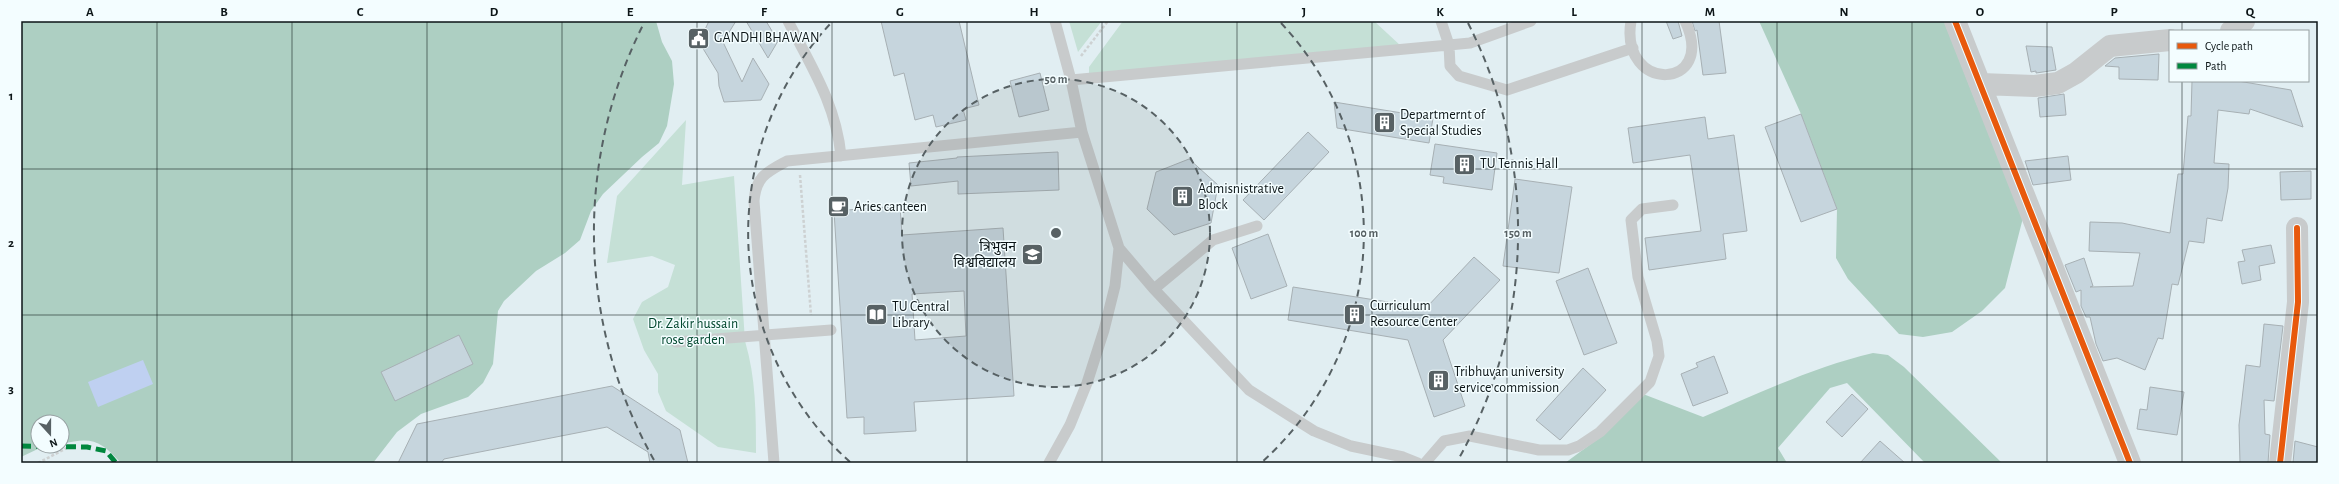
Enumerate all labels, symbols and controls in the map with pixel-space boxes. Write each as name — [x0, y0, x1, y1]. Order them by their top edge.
text: A — [86, 6, 94, 19]
text: B — [220, 6, 228, 19]
text: C — [357, 6, 364, 19]
text: D — [490, 6, 499, 19]
text: E — [627, 6, 634, 19]
text: F — [761, 6, 768, 19]
text: G — [896, 6, 904, 19]
text: H — [1029, 6, 1039, 19]
text: I — [1168, 6, 1172, 19]
text: J — [1302, 6, 1306, 19]
text: K — [1436, 6, 1444, 19]
text: L — [1571, 6, 1577, 19]
text: M — [1705, 6, 1715, 19]
text: N — [1839, 6, 1849, 19]
text: O — [1976, 6, 1985, 19]
text: P — [2110, 6, 2118, 19]
text: Q — [2246, 6, 2256, 19]
public building icon: GANDHI BHAWAN — [685, 25, 711, 51]
legend — [2169, 30, 2309, 82]
place label: GANDHI BHAWAN — [714, 31, 819, 45]
text: Cycle path — [2205, 40, 2253, 53]
text: Path — [2205, 60, 2227, 72]
text: 50 m — [1045, 73, 1068, 85]
text: 1 — [9, 90, 13, 103]
place label: Departmernt of Special Studies — [1400, 108, 1486, 138]
building icon: Departmernt of Special Studies — [1371, 110, 1397, 136]
building icon: TU Tennis Hall — [1451, 151, 1477, 177]
place label: TU Tennis Hall — [1480, 157, 1558, 171]
place label: Admisnistrative Block — [1198, 182, 1284, 212]
building icon: Admisnistrative Block — [1170, 184, 1196, 210]
cafe icon: Aries canteen — [826, 194, 852, 220]
place label: Aries canteen — [854, 200, 927, 214]
centre of rings — [1049, 226, 1063, 240]
text: 100 m — [1350, 227, 1378, 239]
text: 150 m — [1504, 227, 1532, 239]
text: 2 — [8, 237, 14, 250]
place label: त्रिभुवन विश्वविद्यालय — [953, 238, 1017, 270]
school or university icon: त्रिभुवन विश्वविद्यालय — [1019, 242, 1045, 268]
place label: Curriculum Resource Center — [1370, 299, 1458, 329]
place label: TU Central Library — [892, 300, 949, 330]
building icon: Curriculum Resource Center — [1342, 301, 1368, 327]
library icon: TU Central Library — [864, 302, 890, 328]
park label: Dr. Zakir hussain rose garden — [648, 317, 738, 347]
place label: Tribhuvan university service commission — [1454, 365, 1564, 395]
building icon: Tribhuvan university service commission — [1426, 367, 1452, 393]
text: 3 — [8, 383, 14, 396]
north arrow — [30, 414, 70, 454]
text: N — [48, 436, 59, 449]

